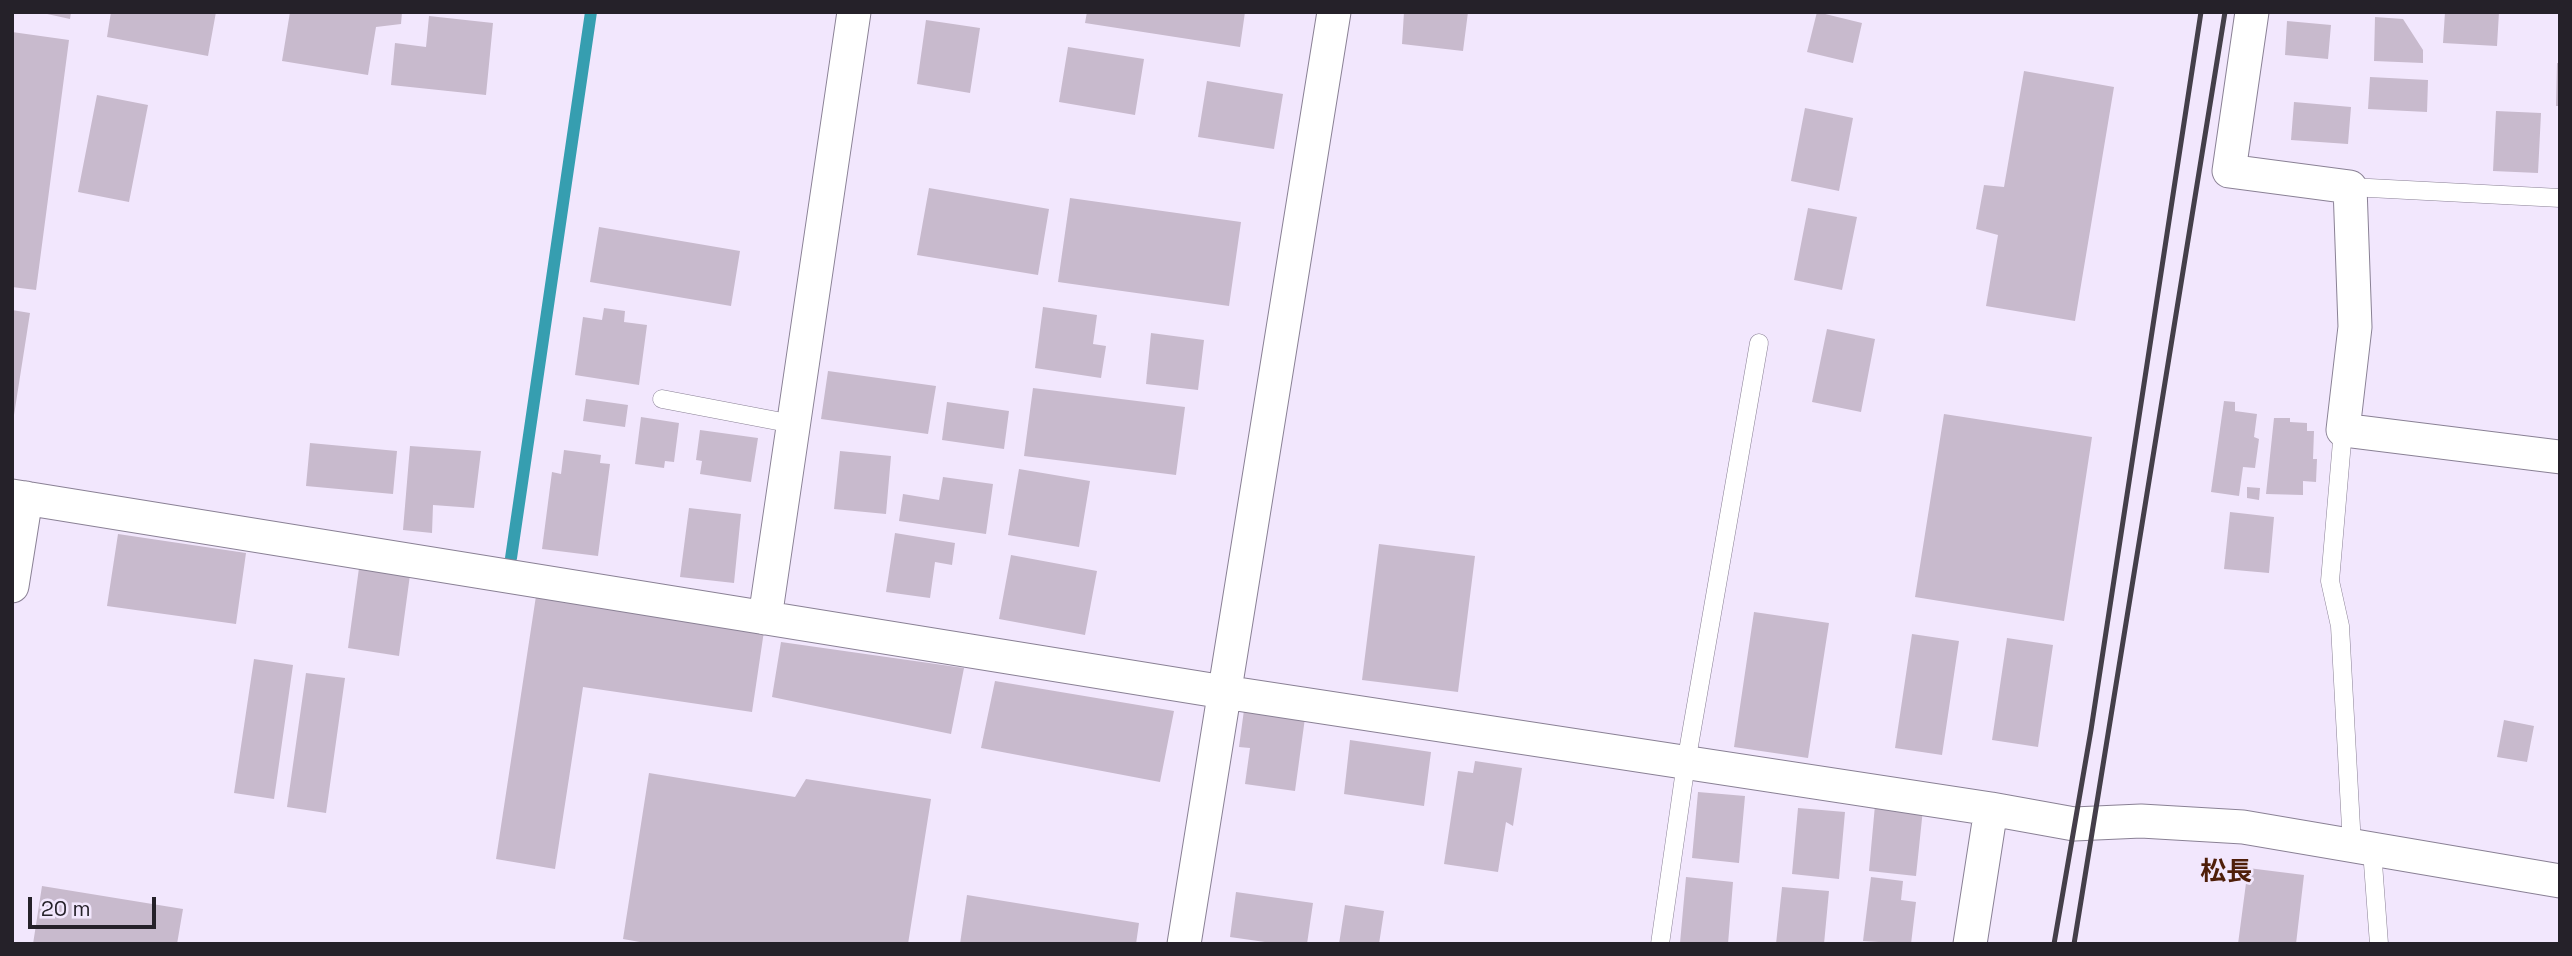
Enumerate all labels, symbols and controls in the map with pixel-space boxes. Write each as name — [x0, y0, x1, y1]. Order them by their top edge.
district label: 松長 — [2200, 857, 2252, 889]
scale bar — [32, 883, 159, 927]
text: 20 m — [41, 895, 91, 922]

